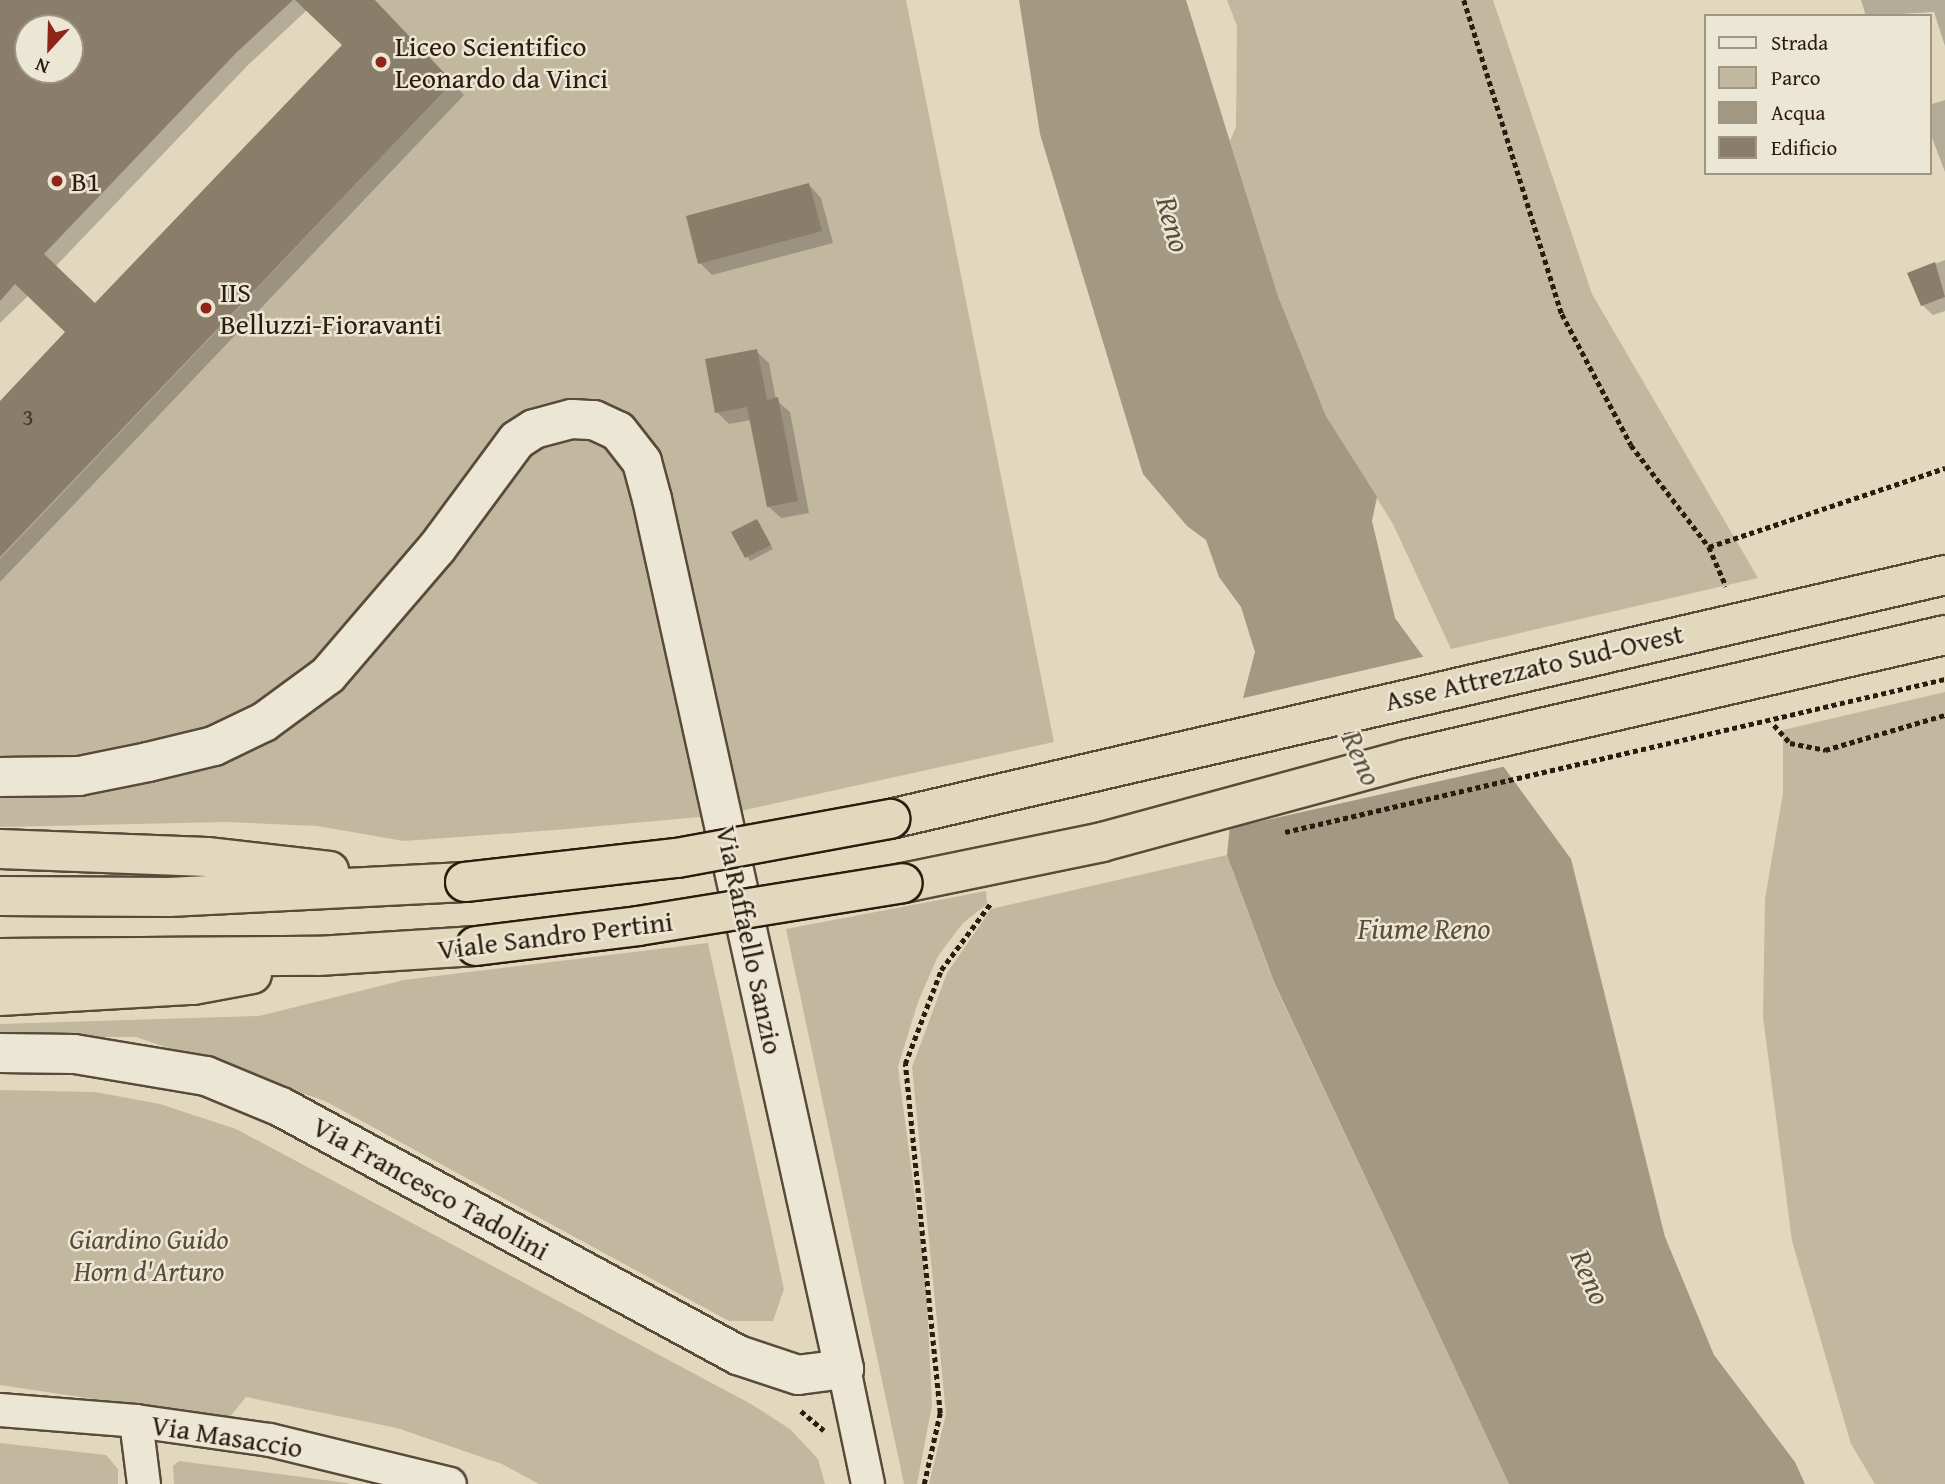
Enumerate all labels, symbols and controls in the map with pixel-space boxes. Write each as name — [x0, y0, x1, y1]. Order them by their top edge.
north arrow — [14, 14, 84, 84]
legend — [1703, 14, 1931, 175]
text: Strada — [1771, 27, 1828, 58]
place label: Liceo Scientifico Leonardo da Vinci — [395, 29, 608, 95]
text: N — [31, 51, 53, 82]
marker: Liceo Scientifico Leonardo da Vinci — [373, 54, 389, 70]
text: Parco — [1771, 62, 1821, 93]
text: Acqua — [1771, 97, 1825, 128]
text: Edificio — [1771, 132, 1837, 163]
place label: B1 — [71, 164, 100, 198]
marker: B1 — [49, 173, 65, 189]
water label: Reno — [1149, 192, 1199, 256]
place label: IIS Belluzzi-Fioravanti — [220, 275, 442, 341]
marker: IIS Belluzzi-Fioravanti — [198, 300, 214, 316]
house number: 3 — [22, 403, 34, 431]
street label: Asse Attrezzato Sud-Ovest — [1381, 616, 1687, 718]
water label: Reno — [1334, 725, 1390, 791]
street label: Via Raffaello Sanzio — [709, 823, 791, 1057]
street label: Viale Sandro Pertini — [435, 904, 675, 966]
water label: Fiume Reno — [1358, 910, 1490, 946]
street label: Via Francesco Tadolini — [307, 1109, 555, 1267]
park label: Giardino Guido Horn d'Arturo — [69, 1222, 229, 1288]
water label: Reno — [1563, 1244, 1619, 1310]
street label: Via Masaccio — [149, 1407, 305, 1465]

